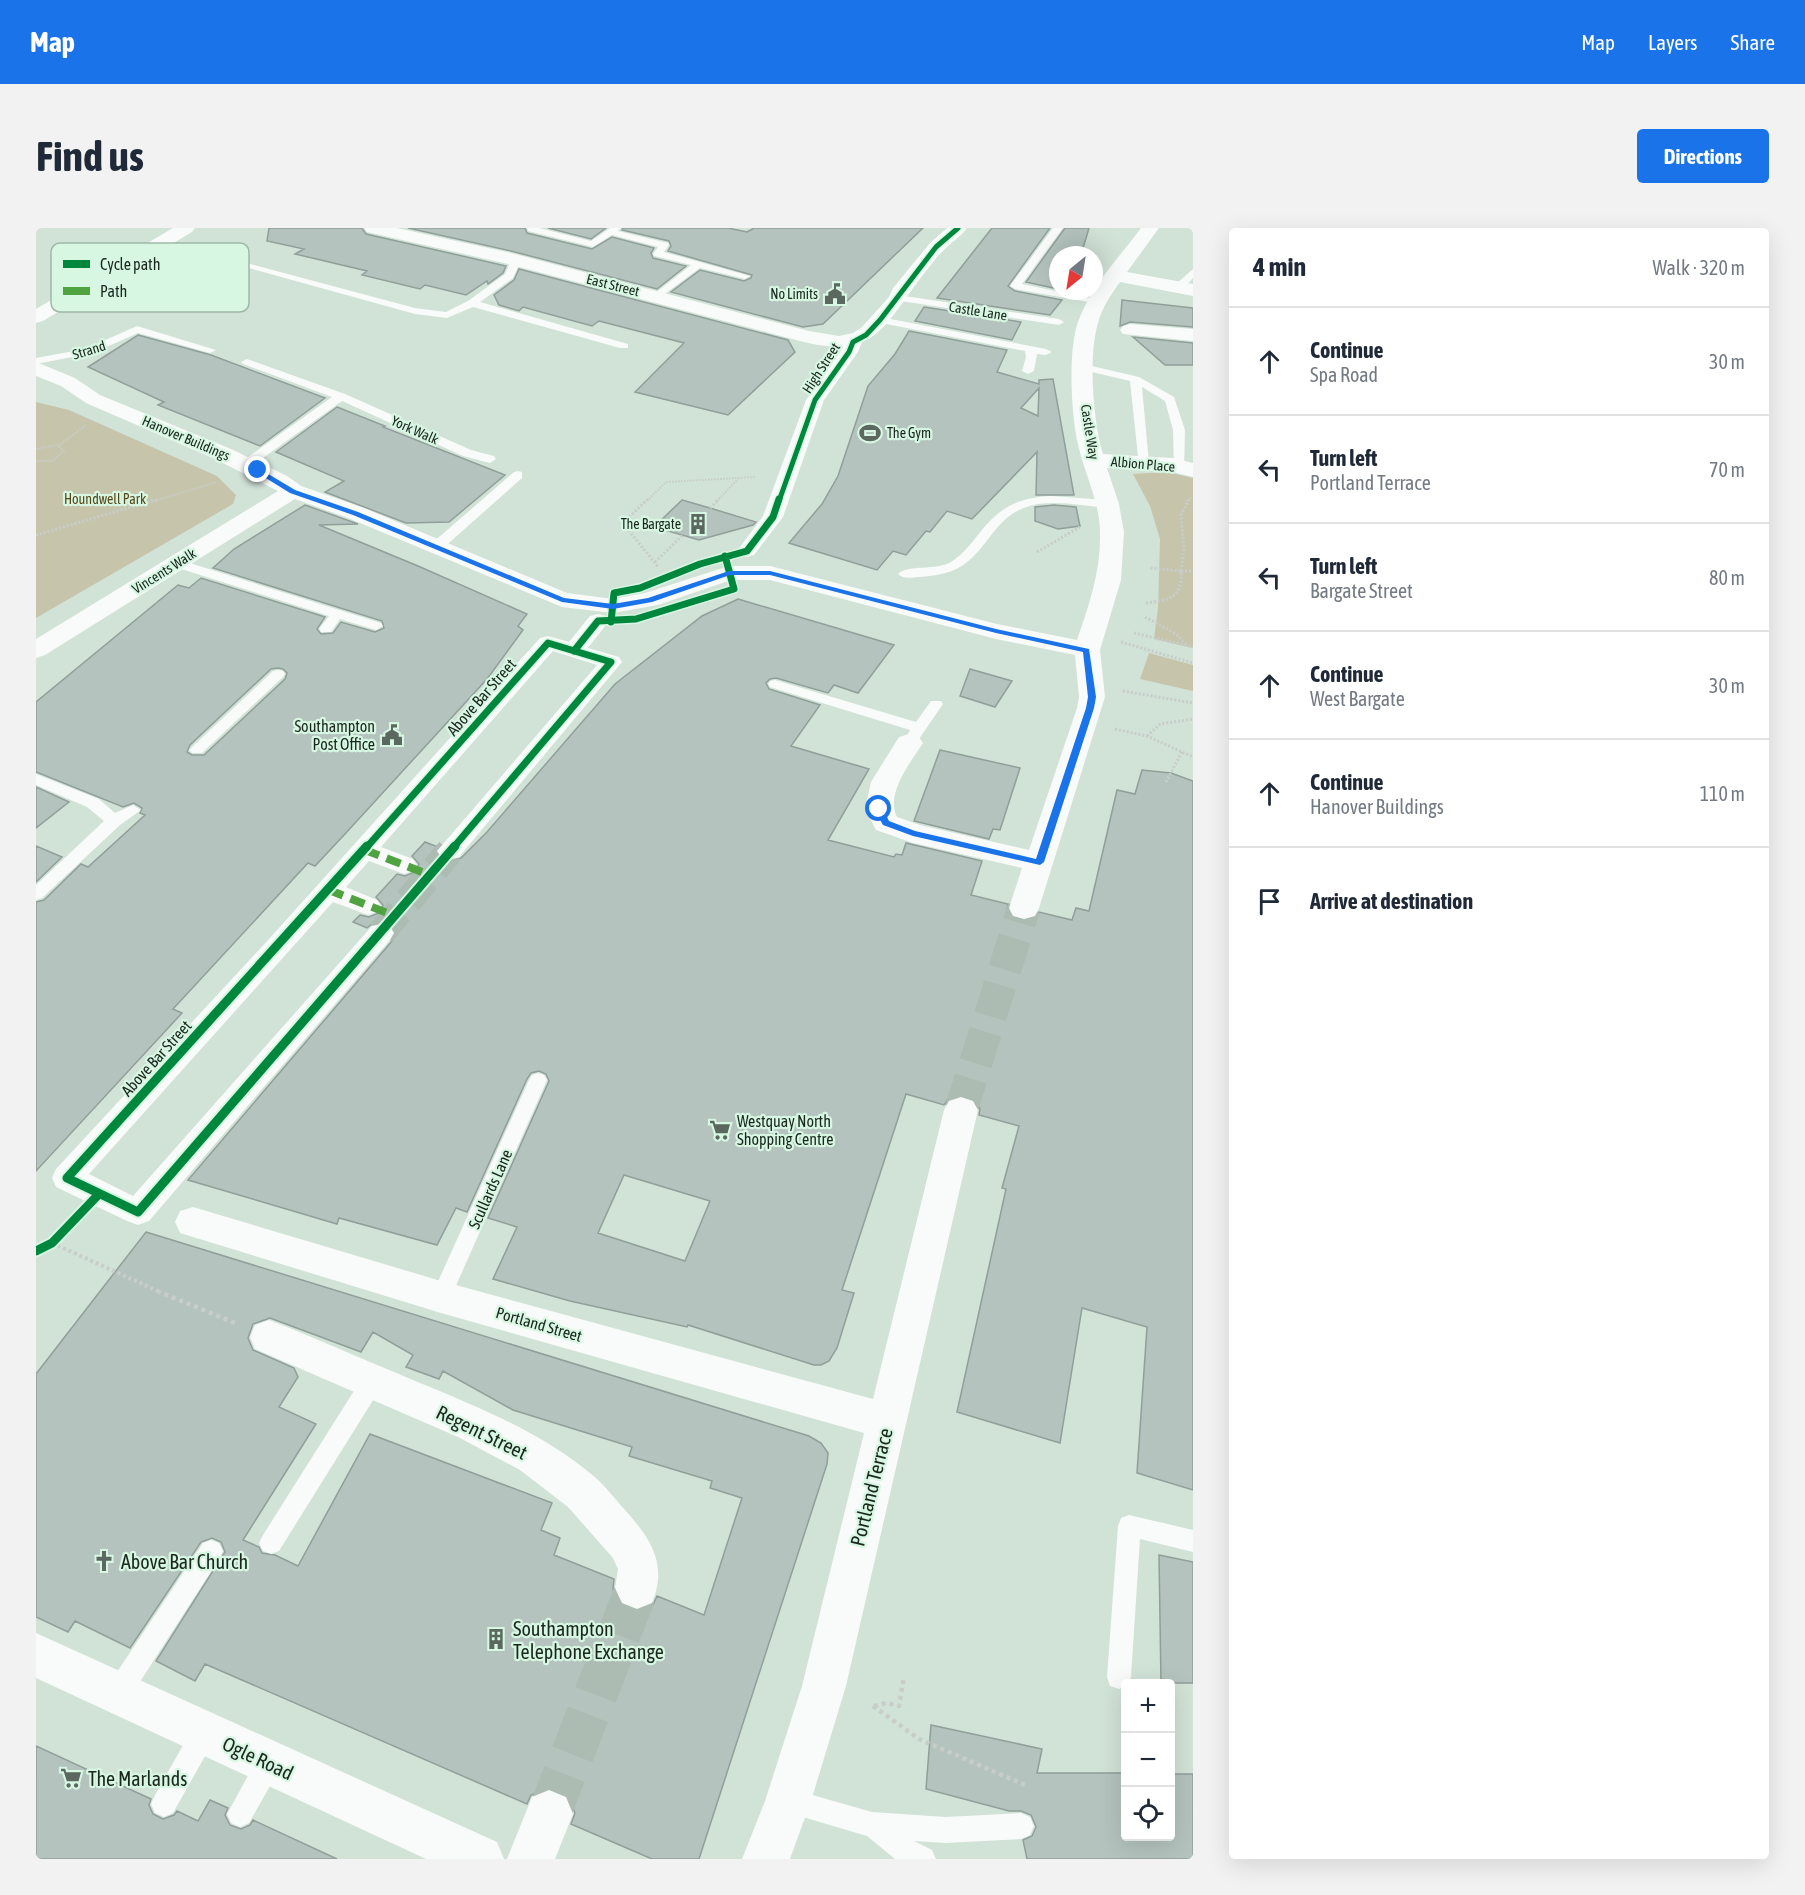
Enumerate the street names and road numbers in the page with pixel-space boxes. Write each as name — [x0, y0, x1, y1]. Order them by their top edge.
street label: East Street — [585, 271, 641, 299]
street label: Castle Lane — [948, 299, 1008, 323]
street label: Strand — [71, 337, 107, 363]
street label: High Street — [799, 340, 843, 396]
street label: Castle Way — [1078, 403, 1102, 461]
street label: Hanover Buildings — [140, 412, 232, 464]
street label: York Walk — [389, 412, 441, 448]
street label: Albion Place — [1110, 453, 1176, 475]
street label: Vincents Walk — [129, 545, 199, 597]
street label: Above Bar Street — [443, 655, 519, 739]
street label: Above Bar Street — [117, 1016, 195, 1100]
street label: Scullards Lane — [464, 1146, 516, 1232]
street label: Portland Street — [494, 1303, 584, 1345]
street label: Regent Street — [433, 1400, 531, 1464]
street label: Portland Terrace — [845, 1426, 897, 1548]
street label: Ogle Road — [219, 1732, 297, 1784]

